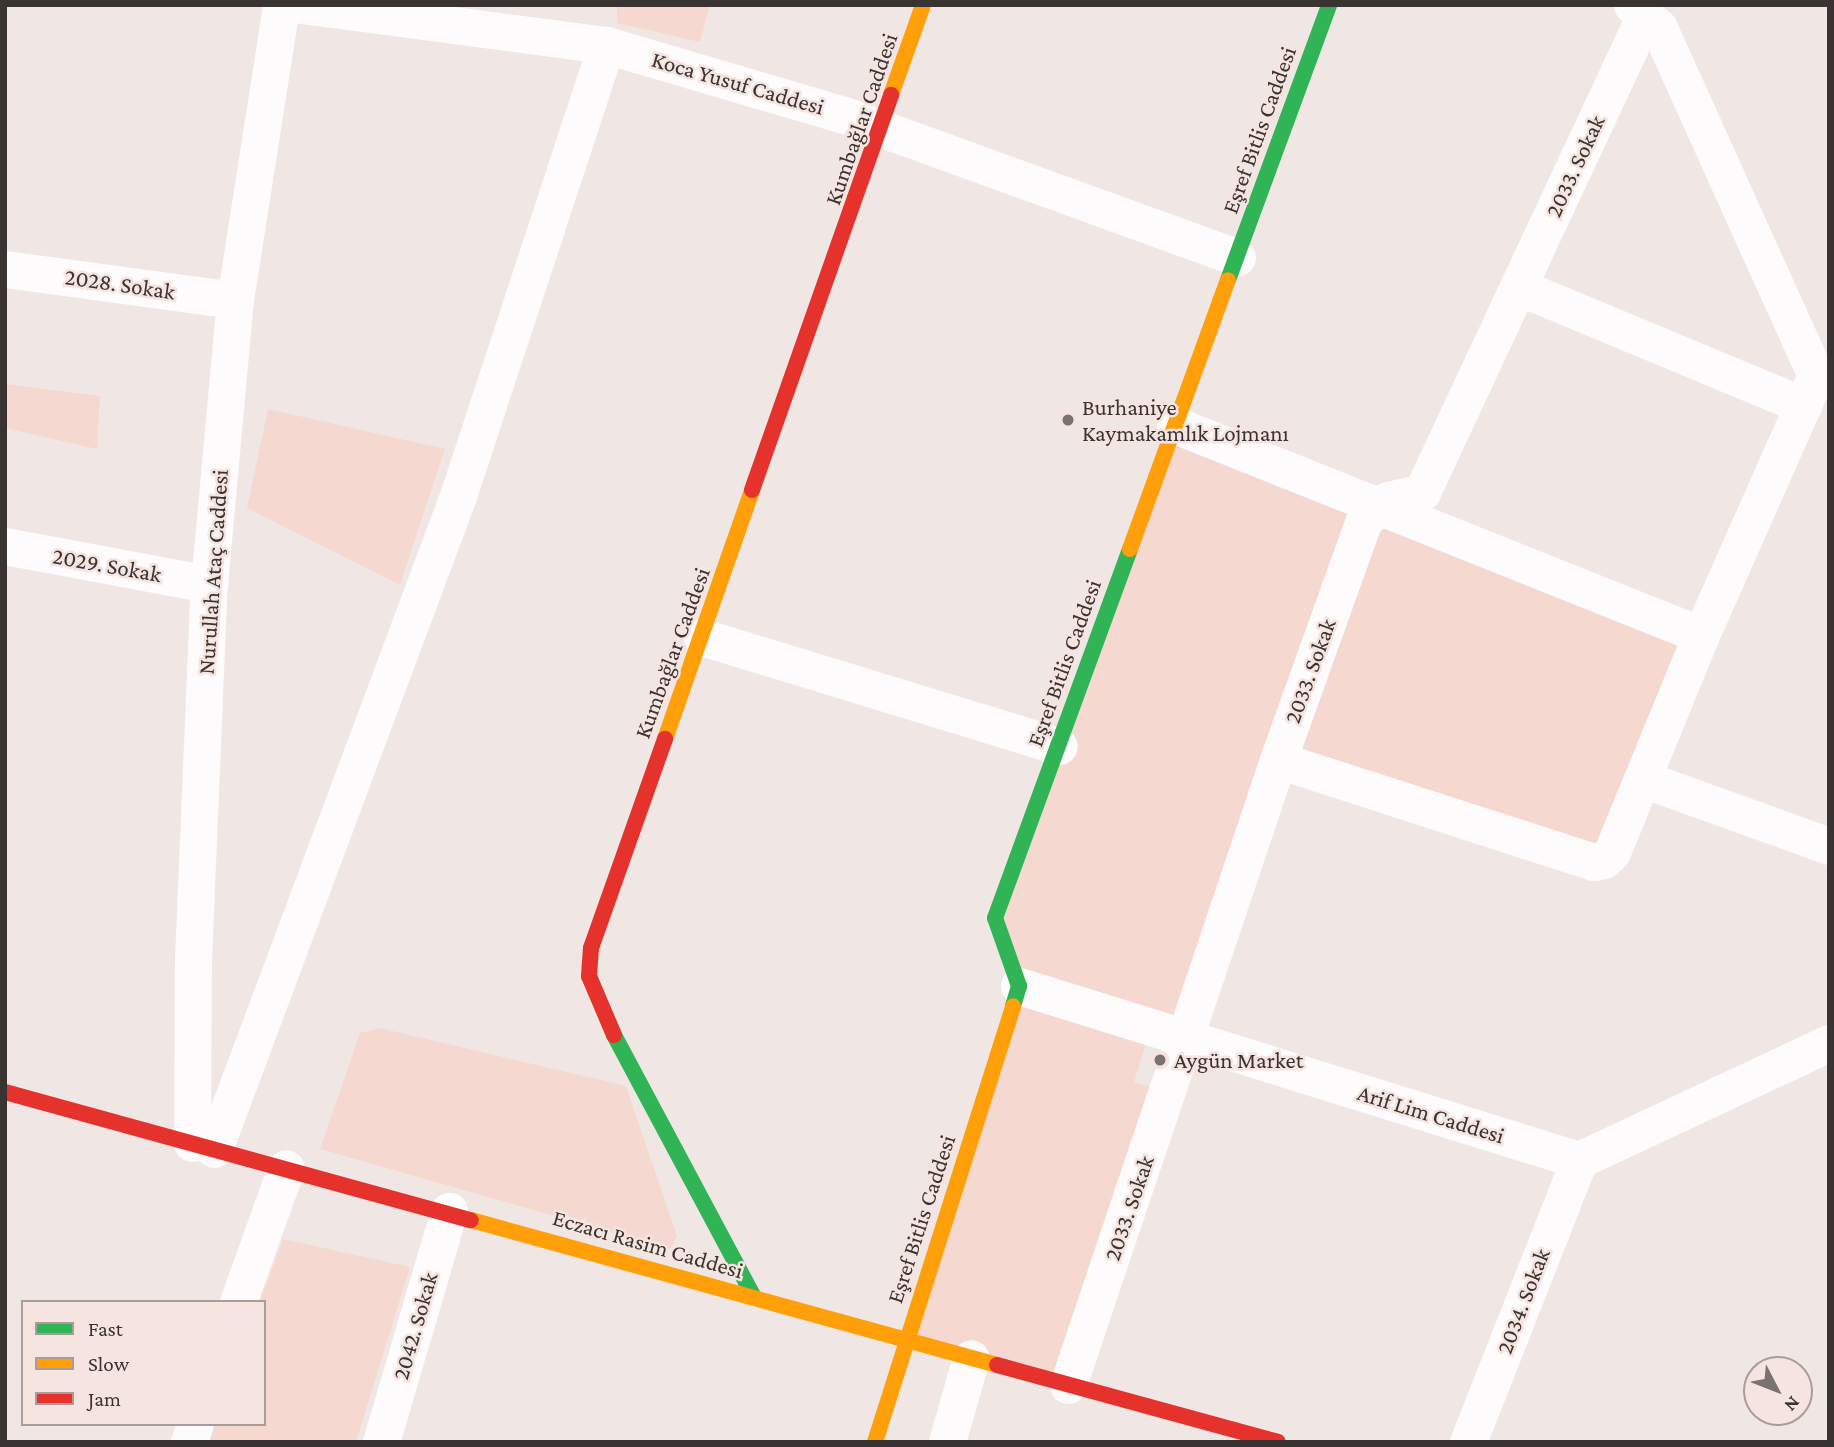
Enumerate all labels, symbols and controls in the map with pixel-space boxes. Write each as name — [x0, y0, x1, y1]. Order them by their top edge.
street label: Kumbağlar Caddesi — [819, 30, 903, 208]
street label: Eşref Bitlis Caddesi — [1216, 43, 1302, 217]
street label: Koca Yusuf Caddesi — [649, 45, 827, 121]
street label: 2033. Sokak — [1539, 111, 1611, 221]
street label: 2028. Sokak — [63, 263, 177, 305]
place label: Burhaniye Kaymakamlık Lojmanı — [1082, 393, 1289, 447]
marker: Burhaniye Kaymakamlık Lojmanı — [1060, 412, 1076, 428]
street label: Nurullah Ataç Caddesi — [192, 469, 234, 675]
street label: 2029. Sokak — [50, 542, 164, 588]
street label: Kumbağlar Caddesi — [628, 564, 716, 742]
street label: Eşref Bitlis Caddesi — [1021, 576, 1107, 750]
street label: 2033. Sokak — [1278, 615, 1342, 727]
place label: Aygün Market — [1174, 1046, 1303, 1074]
marker: Aygün Market — [1152, 1052, 1168, 1068]
street label: Arif Lim Caddesi — [1354, 1079, 1508, 1149]
street label: Eşref Bitlis Caddesi — [881, 1131, 961, 1307]
street label: 2033. Sokak — [1098, 1152, 1160, 1264]
street label: Eczacı Rasim Caddesi — [550, 1204, 746, 1284]
street label: 2034. Sokak — [1490, 1244, 1556, 1358]
street label: 2042. Sokak — [386, 1269, 444, 1383]
legend — [21, 1300, 266, 1426]
text: Fast — [88, 1317, 123, 1341]
text: Slow — [88, 1352, 129, 1376]
north arrow — [1743, 1356, 1813, 1426]
text: Jam — [88, 1387, 121, 1411]
text: N — [1780, 1392, 1805, 1416]

